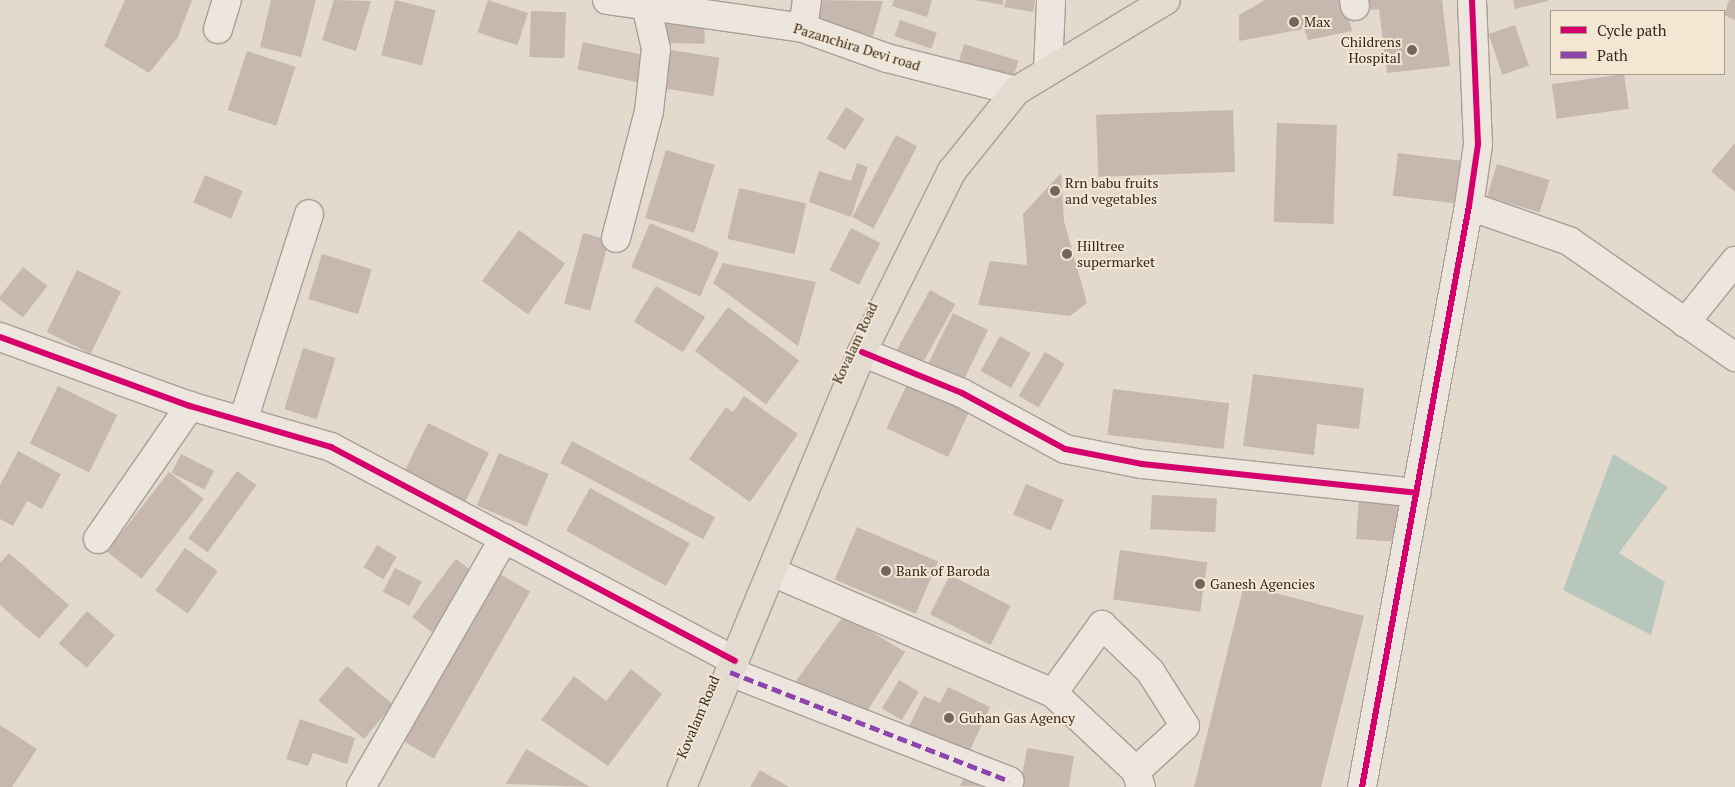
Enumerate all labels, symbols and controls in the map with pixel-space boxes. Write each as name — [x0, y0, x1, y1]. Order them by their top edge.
legend — [1550, 10, 1725, 75]
place label: Max — [1304, 14, 1330, 30]
marker: Max — [1288, 16, 1300, 28]
street label: Pazanchira Devi road — [792, 20, 922, 74]
text: Cycle path — [1597, 20, 1667, 40]
place label: Childrens Hospital — [1341, 34, 1401, 66]
marker: Childrens Hospital — [1405, 43, 1419, 57]
text: Path — [1597, 45, 1628, 65]
place label: Rrn babu fruits and vegetables — [1065, 175, 1158, 208]
marker: Rrn babu fruits and vegetables — [1049, 185, 1061, 197]
place label: Hilltree supermarket — [1077, 238, 1155, 270]
marker: Hilltree supermarket — [1061, 248, 1073, 260]
street label: Kovalam Road — [829, 300, 881, 386]
place label: Bank of Baroda — [896, 563, 990, 579]
marker: Bank of Baroda — [880, 565, 892, 577]
place label: Ganesh Agencies — [1210, 576, 1315, 592]
marker: Ganesh Agencies — [1194, 578, 1206, 590]
street label: Kovalam Road — [673, 673, 723, 761]
place label: Guhan Gas Agency — [959, 710, 1075, 726]
marker: Guhan Gas Agency — [943, 712, 955, 724]

